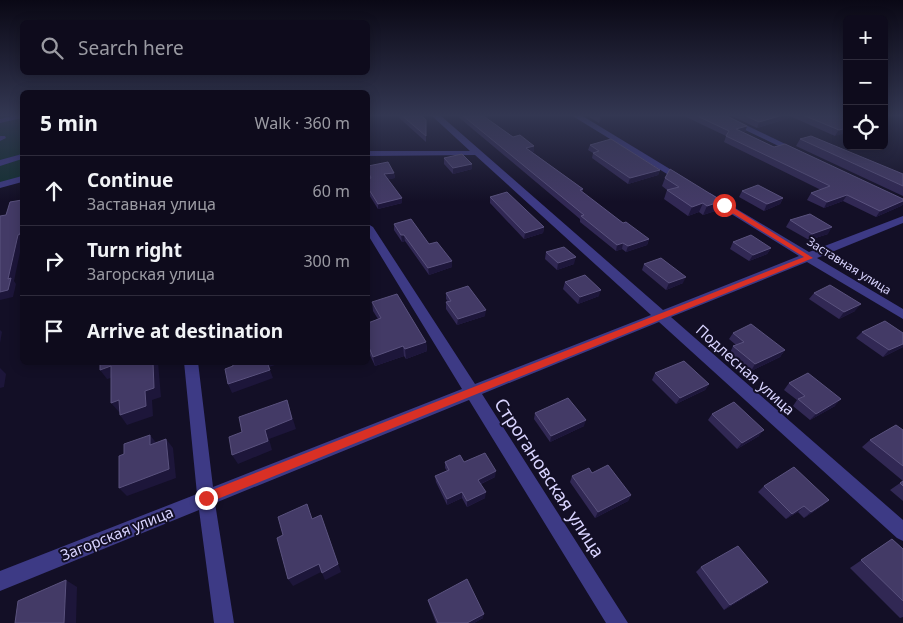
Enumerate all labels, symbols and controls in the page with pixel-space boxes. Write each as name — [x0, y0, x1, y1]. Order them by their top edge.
map controls — [843, 15, 888, 150]
button: + — [843, 15, 888, 60]
search box — [20, 20, 370, 75]
icon: search — [38, 34, 66, 62]
text: Search here — [78, 35, 184, 61]
button: − — [843, 60, 888, 105]
button: locate — [843, 105, 888, 150]
text: 5 min — [40, 109, 98, 137]
text: Walk · 360 m — [255, 112, 350, 134]
text: Continue — [87, 167, 173, 193]
icon: ahead — [40, 177, 68, 205]
text: 60 m — [313, 180, 350, 202]
text: Заставная улица — [87, 193, 216, 215]
route start — [713, 194, 736, 217]
street label: Заставная улица — [804, 233, 895, 298]
text: Turn right — [87, 237, 182, 263]
icon: right — [40, 247, 68, 275]
text: 300 m — [303, 250, 350, 272]
text: Загорская улица — [87, 263, 215, 285]
icon: arrive — [40, 317, 68, 345]
text: Arrive at destination — [87, 318, 283, 344]
street label: Подлесная улица — [692, 320, 799, 419]
street label: Строгановская улица — [489, 393, 610, 562]
route end — [195, 487, 218, 510]
street label: Загорская улица — [57, 501, 176, 565]

